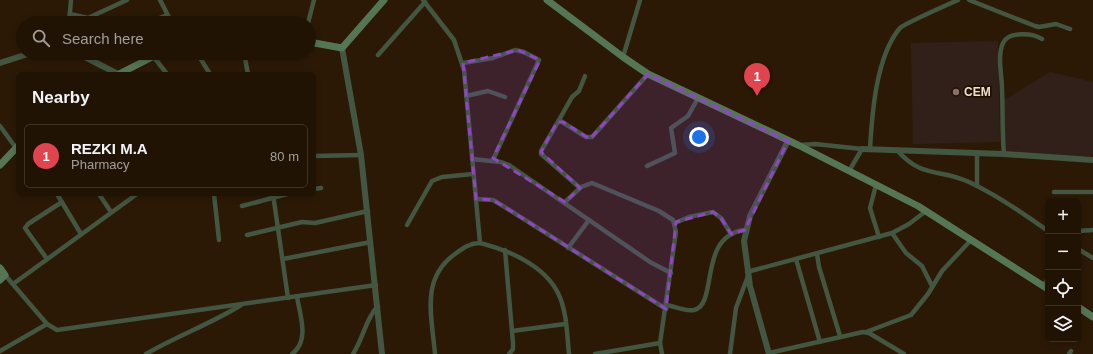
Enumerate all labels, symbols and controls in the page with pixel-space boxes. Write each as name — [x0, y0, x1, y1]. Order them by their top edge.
search box — [16, 16, 316, 60]
icon: search — [30, 27, 52, 49]
text: Search here — [62, 30, 144, 47]
pin: 1 — [744, 63, 770, 96]
place label: CEM — [964, 85, 991, 99]
marker: CEM — [951, 87, 961, 97]
text: Nearby — [32, 88, 90, 107]
your location — [689, 127, 709, 147]
text: REZKI M.A — [71, 140, 148, 157]
text: 1 — [42, 149, 50, 164]
text: 80 m — [270, 149, 299, 164]
text: Pharmacy — [71, 157, 130, 172]
map controls — [1045, 198, 1081, 342]
button: + — [1045, 198, 1081, 234]
button: − — [1045, 234, 1081, 270]
button: locate — [1045, 270, 1081, 306]
button: layers — [1045, 306, 1081, 342]

